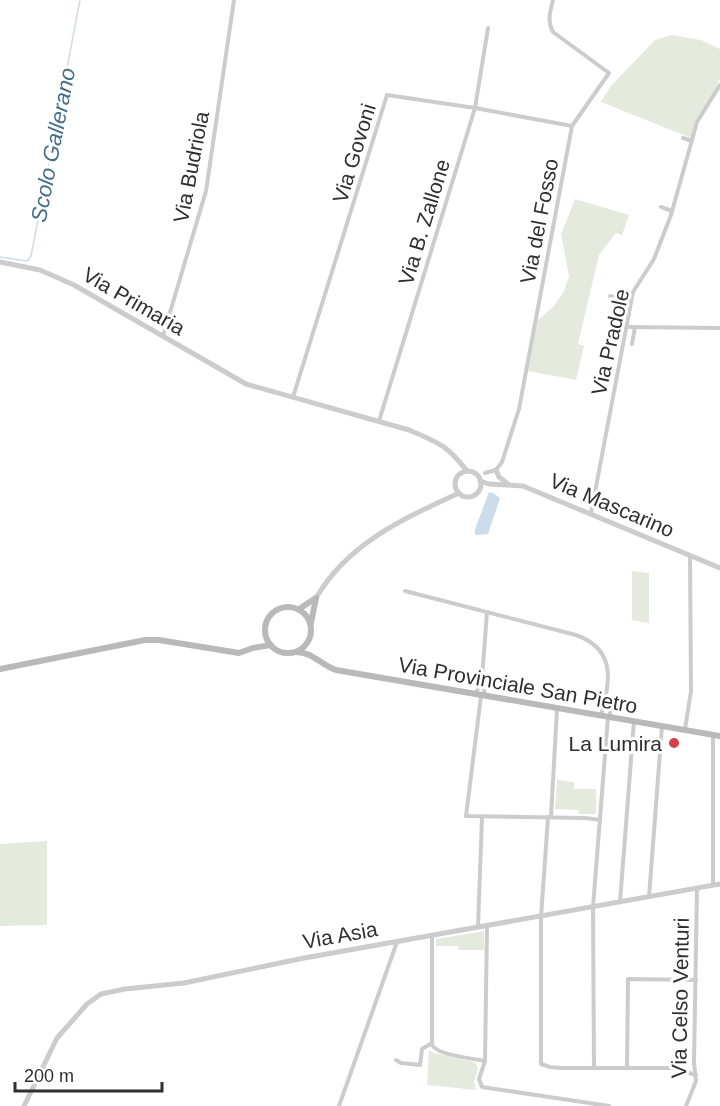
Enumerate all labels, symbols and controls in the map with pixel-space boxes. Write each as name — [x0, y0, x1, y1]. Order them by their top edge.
water label: Scolo Gallerano — [26, 66, 80, 224]
street label: Via Govoni — [328, 101, 380, 205]
street label: Via Budriola — [169, 109, 213, 225]
street label: Via B. Zallone — [394, 156, 454, 288]
street label: Via del Fosso — [516, 157, 562, 285]
street label: Via Primaria — [79, 263, 189, 340]
street label: Via Pradole — [587, 287, 633, 397]
street label: Via Mascarino — [546, 468, 678, 542]
street label: Via Provinciale San Pietro — [397, 653, 639, 717]
place label: La Lumira — [569, 732, 662, 755]
marker: La Lumira — [667, 736, 681, 750]
street label: Via Asia — [301, 917, 379, 953]
street label: Via Celso Venturi — [667, 917, 693, 1079]
scale bar — [15, 1055, 162, 1093]
text: 200 m — [24, 1066, 74, 1086]

